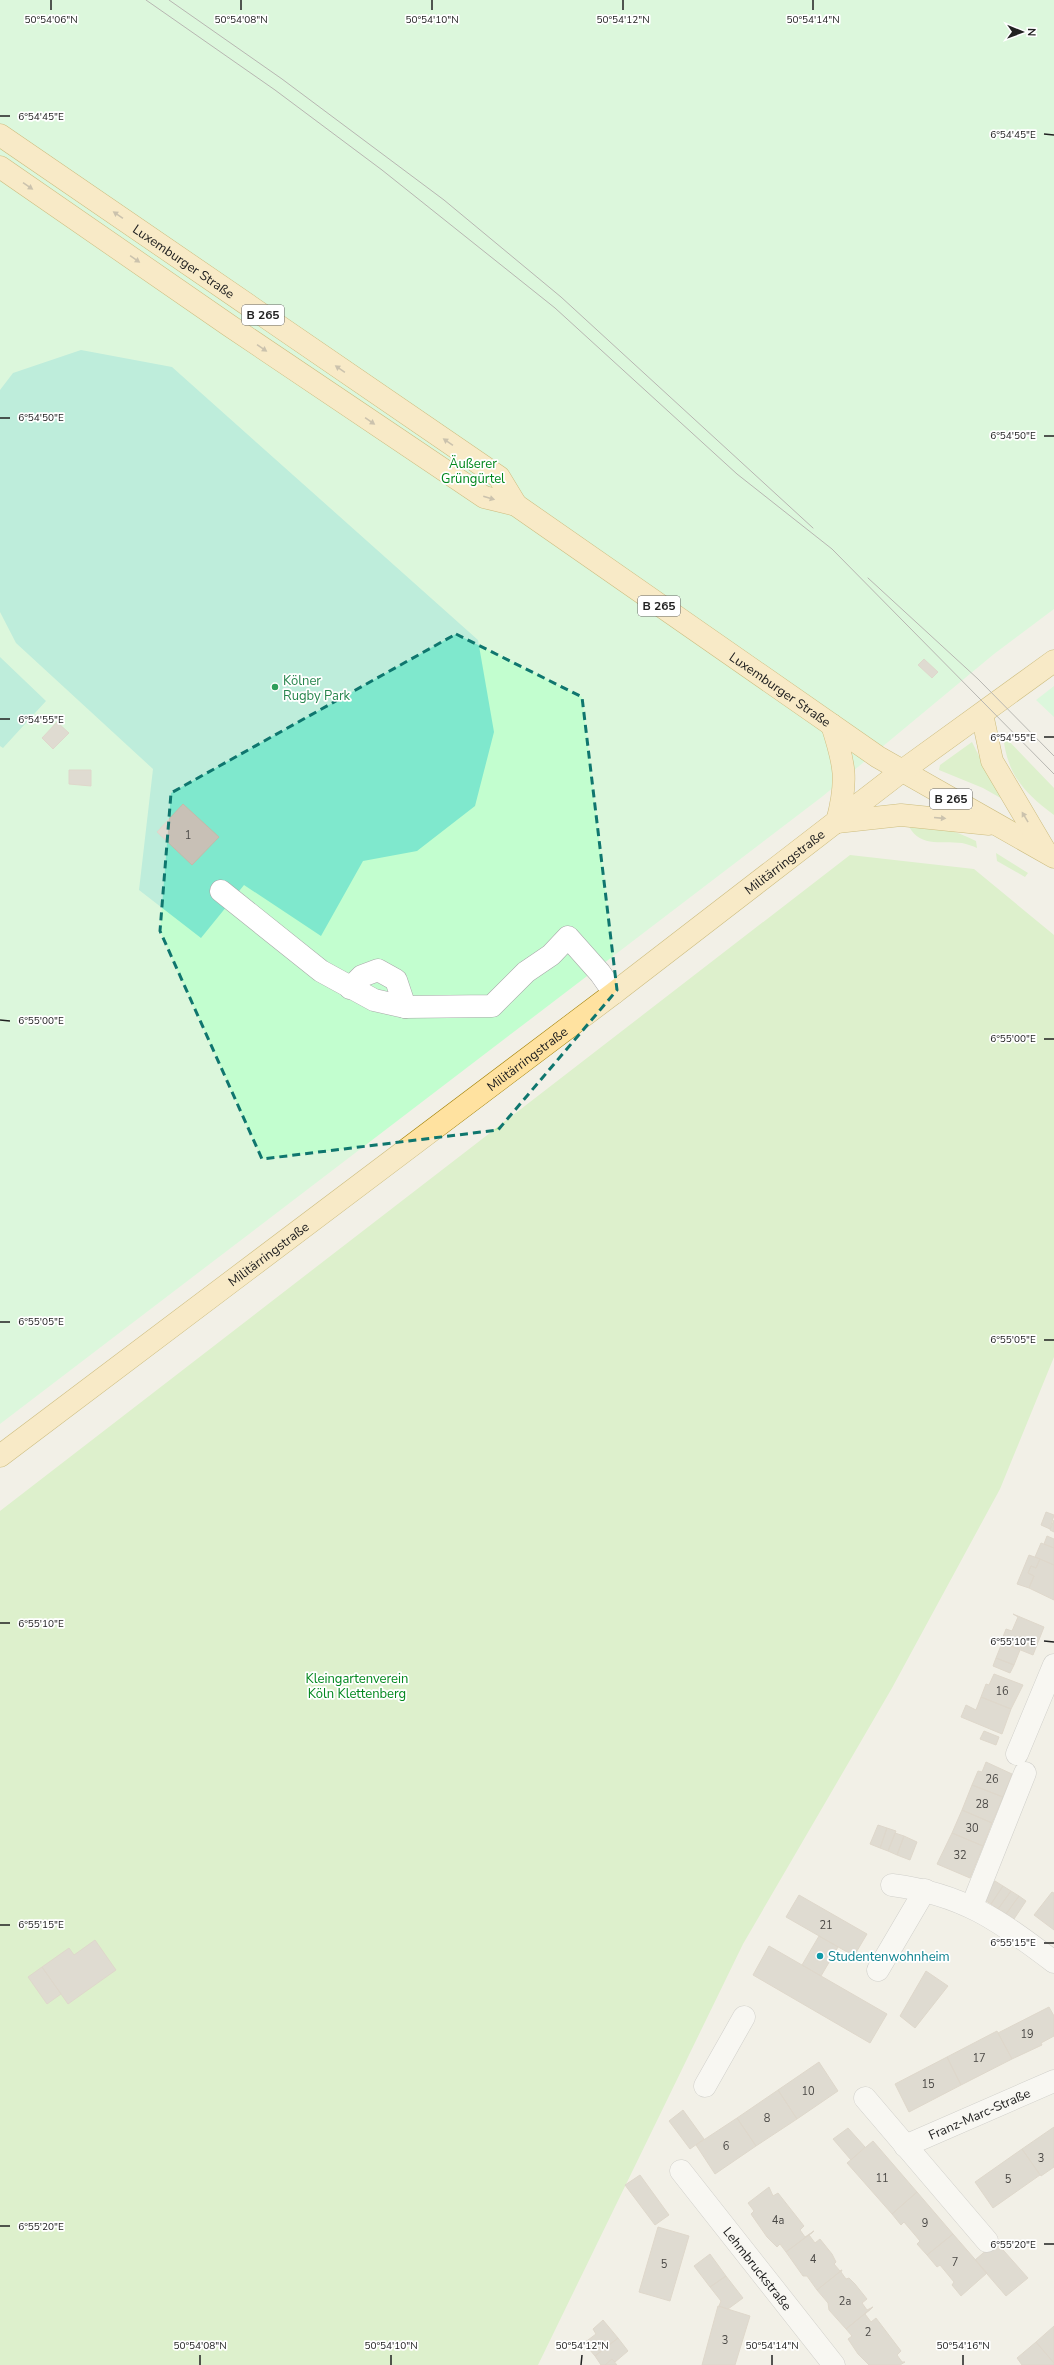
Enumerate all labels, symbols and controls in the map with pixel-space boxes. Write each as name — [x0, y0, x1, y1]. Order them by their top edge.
north arrow — [1002, 12, 1042, 52]
text: 50°54'06"N — [24, 13, 78, 27]
text: 50°54'08"N — [214, 13, 268, 27]
text: 50°54'10"N — [405, 13, 459, 27]
text: 50°54'12"N — [596, 13, 650, 27]
text: 50°54'14"N — [786, 13, 840, 27]
text: N — [1024, 28, 1039, 36]
text: 6°54'45"E — [18, 110, 64, 124]
text: 6°54'45"E — [990, 128, 1036, 142]
one-way arrow — [23, 182, 34, 190]
one-way arrow — [112, 212, 124, 219]
street label: Luxemburger Straße — [129, 221, 238, 303]
one-way arrow — [130, 255, 140, 263]
road number: B 265 — [242, 305, 284, 325]
one-way arrow — [257, 344, 267, 352]
one-way arrow — [335, 365, 346, 373]
text: 6°54'50"E — [18, 411, 64, 425]
one-way arrow — [364, 417, 375, 425]
text: 6°54'50"E — [990, 429, 1036, 443]
one-way arrow — [442, 438, 453, 446]
park label: Äußerer Grüngürtel — [441, 454, 505, 488]
one-way arrow — [483, 495, 495, 501]
road number: B 265 — [638, 596, 680, 616]
street label: Luxemburger Straße — [726, 648, 834, 732]
place label: Kölner Rugby Park — [283, 672, 351, 705]
marker: Kölner Rugby Park — [270, 682, 280, 692]
text: 6°54'55"E — [18, 713, 64, 727]
text: 6°54'55"E — [990, 731, 1036, 745]
road number: B 265 — [930, 789, 972, 809]
one-way arrow — [1021, 811, 1028, 823]
one-way arrow — [934, 814, 946, 821]
street label: Militärringstraße — [741, 826, 829, 899]
house number: 1 — [185, 828, 191, 843]
text: 6°55'00"E — [18, 1014, 64, 1028]
street label: Militärringstraße — [483, 1023, 572, 1096]
text: 6°55'00"E — [990, 1032, 1036, 1046]
street label: Militärringstraße — [225, 1218, 313, 1291]
text: 6°55'05"E — [18, 1315, 64, 1329]
text: 6°55'05"E — [990, 1333, 1036, 1347]
text: 6°55'10"E — [18, 1617, 64, 1631]
text: 6°55'10"E — [990, 1635, 1036, 1649]
park label: Kleingartenverein Köln Klettenberg — [306, 1670, 408, 1703]
house number: 16 — [995, 1684, 1009, 1699]
house number: 26 — [985, 1772, 999, 1787]
house number: 28 — [975, 1797, 989, 1812]
house number: 30 — [965, 1821, 979, 1836]
house number: 32 — [953, 1848, 967, 1863]
text: 6°55'15"E — [18, 1918, 64, 1932]
house number: 21 — [819, 1918, 833, 1933]
text: 6°55'15"E — [990, 1936, 1036, 1950]
place label: Studentenwohnheim — [828, 1948, 950, 1966]
marker: Studentenwohnheim — [815, 1951, 825, 1961]
house number: 19 — [1020, 2027, 1034, 2042]
house number: 17 — [972, 2051, 986, 2066]
house number: 15 — [921, 2077, 935, 2092]
house number: 10 — [801, 2084, 815, 2099]
street label: Franz-Marc-Straße — [926, 2084, 1034, 2145]
house number: 8 — [764, 2111, 771, 2126]
house number: 6 — [723, 2139, 730, 2154]
house number: 3 — [1038, 2151, 1044, 2166]
house number: 11 — [875, 2171, 889, 2186]
house number: 5 — [1005, 2172, 1012, 2187]
house number: 4a — [772, 2213, 784, 2228]
house number: 9 — [922, 2216, 928, 2231]
text: 6°55'20"E — [18, 2220, 64, 2234]
street label: Lehmbruckstraße — [718, 2224, 796, 2315]
text: 6°55'20"E — [990, 2238, 1036, 2252]
house number: 4 — [810, 2252, 817, 2267]
house number: 7 — [952, 2255, 958, 2270]
house number: 5 — [661, 2257, 668, 2272]
house number: 2a — [839, 2294, 851, 2309]
house number: 2 — [865, 2325, 871, 2340]
house number: 3 — [722, 2333, 728, 2348]
text: 50°54'08"N — [173, 2339, 227, 2353]
text: 50°54'10"N — [364, 2339, 418, 2353]
text: 50°54'12"N — [555, 2339, 609, 2353]
text: 50°54'14"N — [745, 2339, 799, 2353]
text: 50°54'16"N — [936, 2339, 990, 2353]

